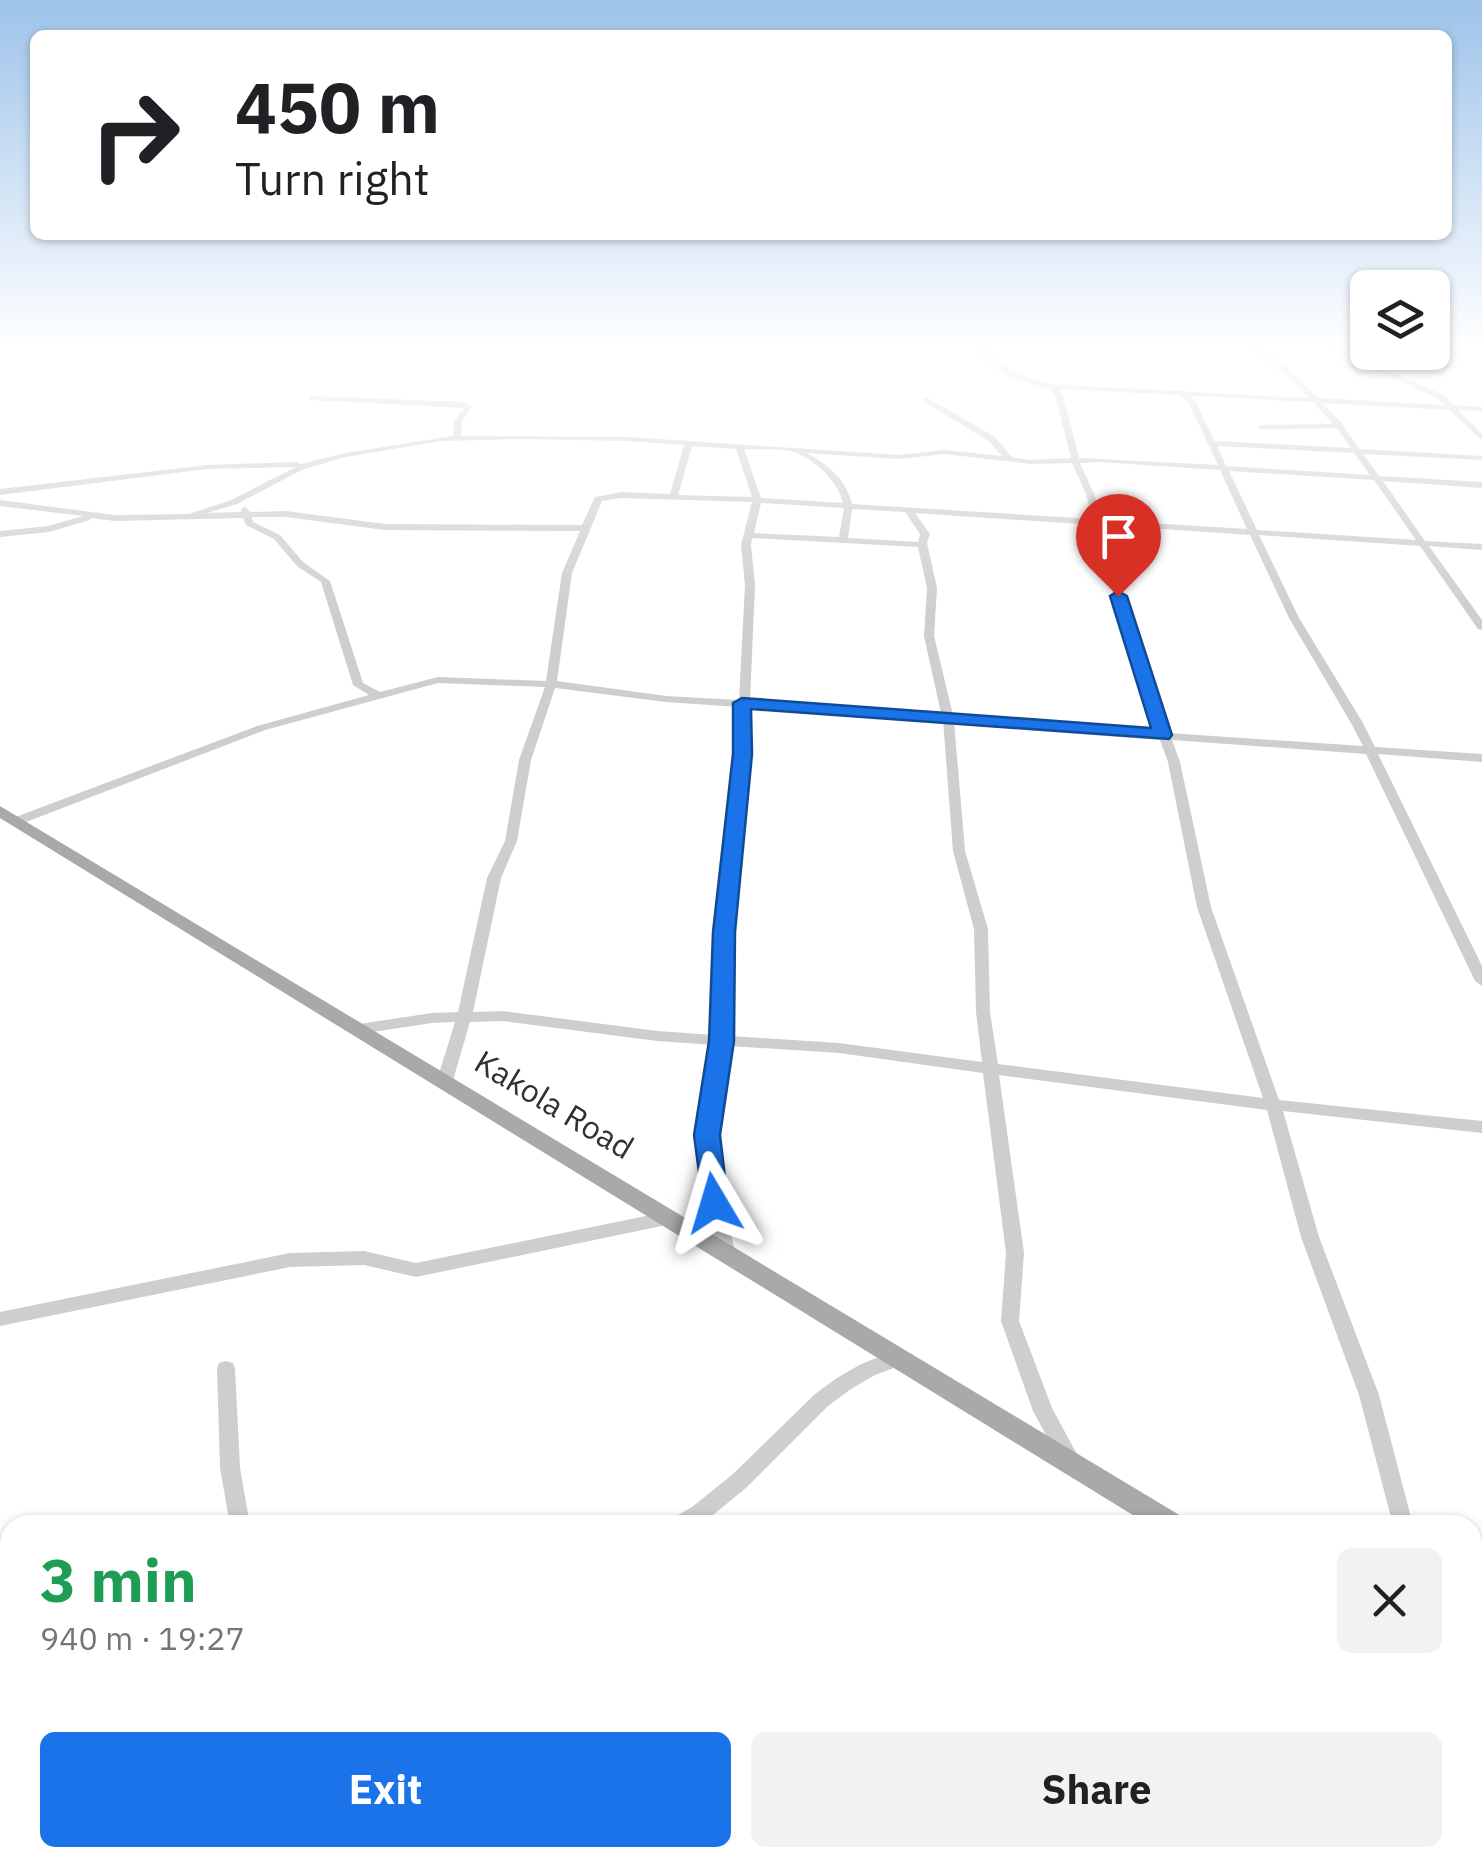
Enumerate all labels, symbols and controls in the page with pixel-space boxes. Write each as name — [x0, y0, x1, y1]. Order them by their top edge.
text: 450 m — [235, 61, 440, 152]
icon: right — [70, 70, 200, 200]
text: Turn right — [235, 149, 430, 207]
map controls — [1350, 270, 1450, 370]
button: layers — [1350, 270, 1450, 370]
pin — [1076, 494, 1161, 597]
icon: arrive — [1091, 509, 1146, 564]
street label: Kakola Road — [467, 1040, 642, 1168]
position arrow — [662, 1151, 766, 1255]
text: 3 min — [40, 1540, 197, 1619]
button: close — [1337, 1548, 1442, 1653]
text: 940 m · 19:27 — [40, 1617, 245, 1659]
button: Exit — [40, 1732, 731, 1847]
button: Share — [751, 1732, 1442, 1847]

